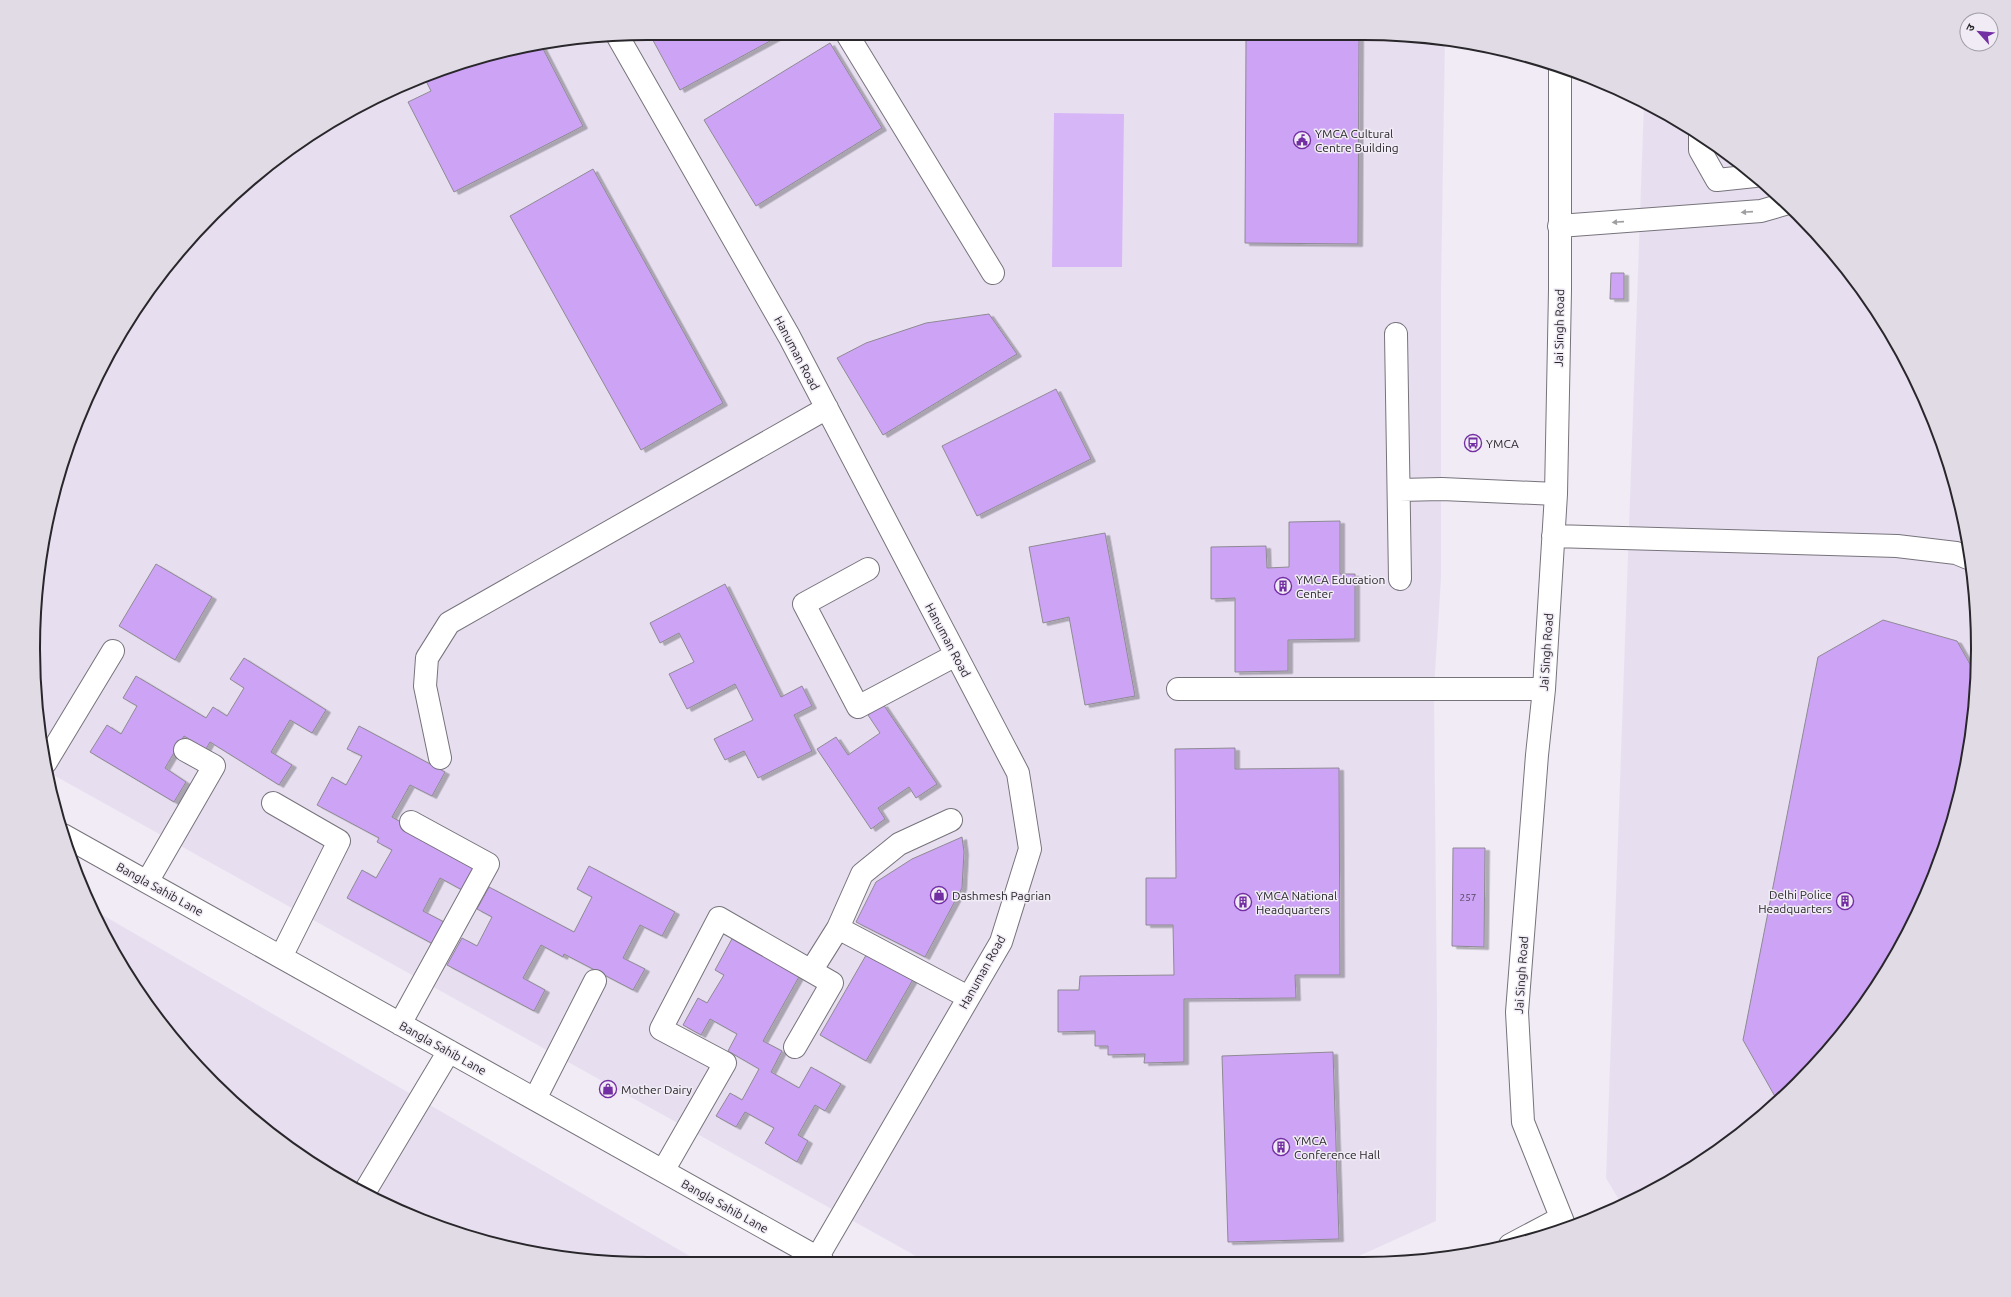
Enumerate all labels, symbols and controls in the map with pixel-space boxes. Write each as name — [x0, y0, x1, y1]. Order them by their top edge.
north arrow — [1959, 12, 1999, 52]
text: उ — [1963, 21, 1977, 33]
place label: YMCA Cultural Centre Building — [1315, 127, 1399, 154]
public building icon: YMCA Cultural Centre Building — [1292, 130, 1312, 150]
one-way arrow — [1741, 208, 1753, 215]
one-way arrow — [1612, 218, 1624, 225]
street label: Jai Singh Road — [1552, 289, 1566, 367]
street label: Hanuman Road — [772, 314, 822, 392]
bus stop icon: YMCA — [1463, 433, 1483, 453]
place label: YMCA — [1486, 437, 1519, 450]
place label: YMCA Education Center — [1296, 573, 1385, 600]
building icon: YMCA Education Center — [1273, 576, 1293, 596]
street label: Hanuman Road — [923, 601, 973, 679]
street label: Jai Singh Road — [1537, 613, 1555, 691]
street label: Bangla Sahib Lane — [114, 860, 206, 918]
shop icon: Dashmesh Pagrian — [929, 885, 949, 905]
place label: Delhi Police Headquarters — [1758, 888, 1832, 915]
place label: Dashmesh Pagrian — [952, 889, 1051, 902]
place label: YMCA National Headquarters — [1256, 889, 1337, 916]
building icon: Delhi Police Headquarters — [1835, 891, 1855, 911]
building icon: YMCA National Headquarters — [1233, 892, 1253, 912]
house number: 257 — [1460, 892, 1476, 903]
street label: Hanuman Road — [956, 933, 1008, 1011]
street label: Jai Singh Road — [1512, 936, 1530, 1014]
street label: Bangla Sahib Lane — [397, 1019, 489, 1077]
shop icon: Mother Dairy — [598, 1079, 618, 1099]
place label: Mother Dairy — [621, 1083, 692, 1096]
place label: YMCA Conference Hall — [1294, 1134, 1380, 1161]
building icon: YMCA Conference Hall — [1271, 1137, 1291, 1157]
street label: Bangla Sahib Lane — [679, 1177, 771, 1235]

